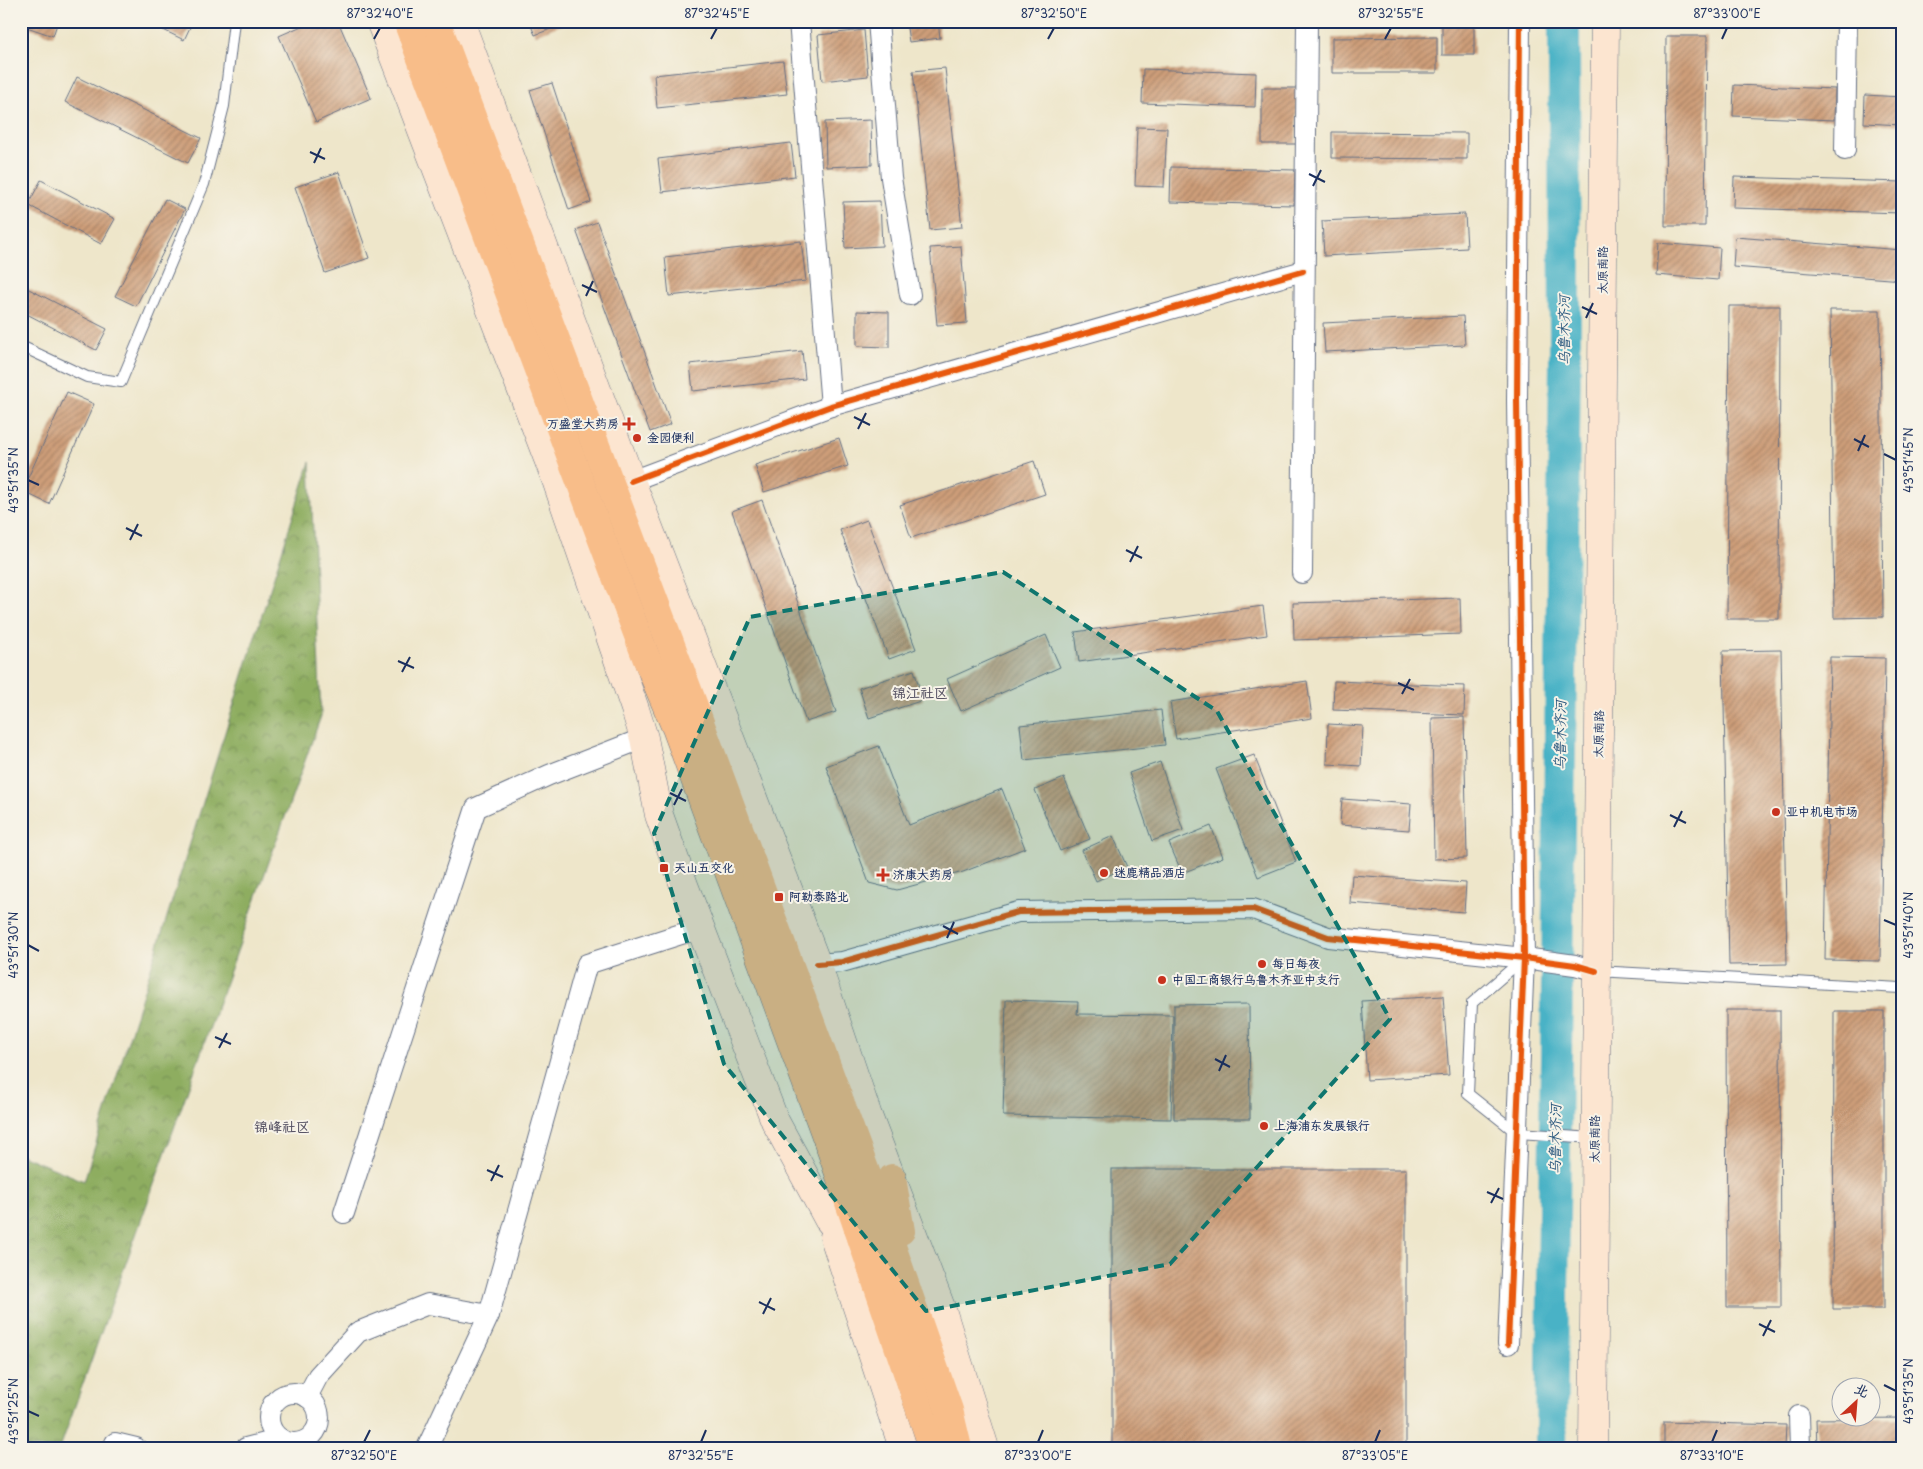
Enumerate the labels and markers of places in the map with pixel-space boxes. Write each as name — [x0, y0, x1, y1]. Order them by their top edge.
place label: 万盛堂大药房 — [547, 414, 619, 432]
marker: 万盛堂大药房 — [623, 418, 635, 430]
place label: 金园便利 — [647, 428, 695, 446]
marker: 金园便利 — [631, 432, 643, 444]
place label: 亚中机电市场 — [1786, 802, 1858, 820]
marker: 亚中机电市场 — [1770, 806, 1782, 818]
place label: 天山五交化 — [674, 858, 734, 876]
marker: 天山五交化 — [658, 862, 670, 874]
place label: 迷鹿精品酒店 — [1114, 863, 1186, 881]
place label: 济康大药房 — [893, 865, 953, 883]
marker: 迷鹿精品酒店 — [1098, 867, 1110, 879]
marker: 济康大药房 — [877, 869, 889, 881]
place label: 阿勒泰路北 — [789, 887, 849, 905]
marker: 阿勒泰路北 — [773, 891, 785, 903]
place label: 每日每夜 — [1272, 954, 1320, 972]
marker: 每日每夜 — [1256, 958, 1268, 970]
place label: 中国工商银行乌鲁木齐亚中支行 — [1172, 970, 1340, 988]
marker: 中国工商银行乌鲁木齐亚中支行 — [1156, 974, 1168, 986]
place label: 上海浦东发展银行 — [1274, 1116, 1370, 1134]
marker: 上海浦东发展银行 — [1258, 1120, 1270, 1132]

